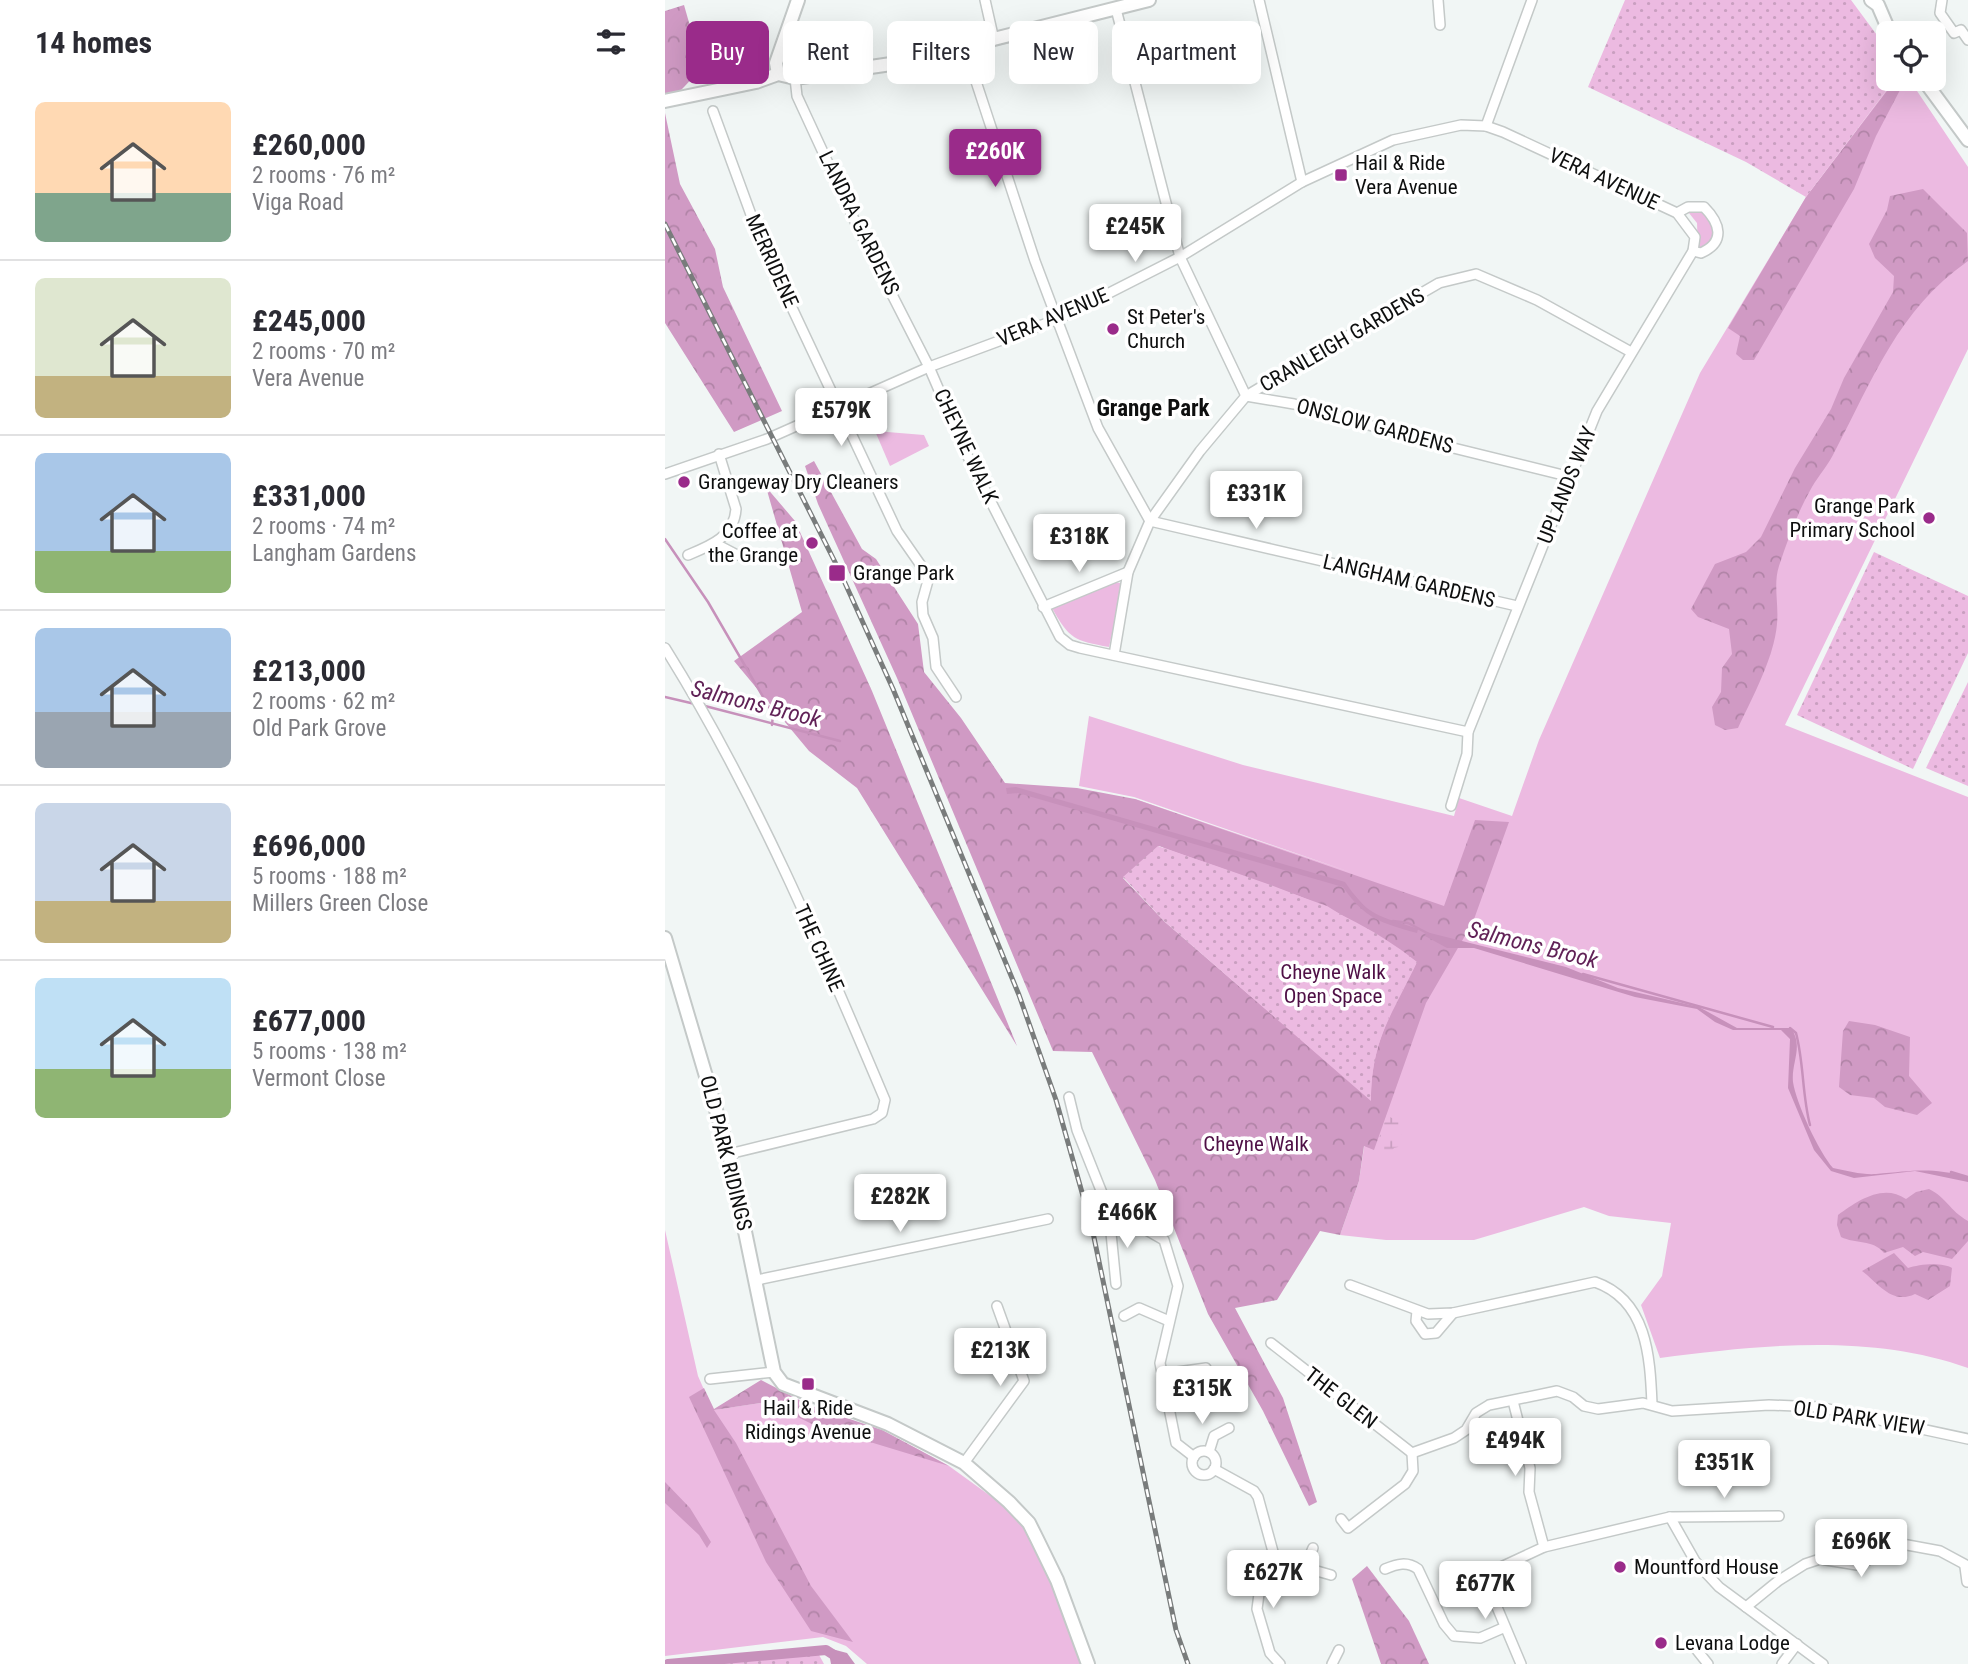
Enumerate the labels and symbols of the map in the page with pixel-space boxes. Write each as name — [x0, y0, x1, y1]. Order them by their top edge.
pin: £260K — [946, 130, 1044, 189]
street label: VERA AVENUE — [1545, 143, 1663, 215]
street label: LANDRA GARDENS — [814, 147, 904, 299]
place label: Hail & Ride Vera Avenue — [1355, 151, 1458, 199]
marker: Hail & Ride Vera Avenue — [1333, 167, 1349, 183]
pin: £245K — [1086, 204, 1184, 264]
street label: MERRIDENE — [741, 211, 803, 311]
street label: VERA AVENUE — [994, 283, 1112, 351]
street label: CRANLEIGH GARDENS — [1255, 283, 1429, 397]
place label: St Peter's Church — [1127, 305, 1205, 353]
marker: St Peter's Church — [1105, 321, 1121, 337]
street label: CHEYNE WALK — [929, 385, 1003, 508]
pin: £579K — [792, 388, 890, 448]
street label: ONSLOW GARDENS — [1294, 394, 1456, 458]
district label: Grange Park — [1096, 395, 1211, 422]
street label: UPLANDS WAY — [1533, 423, 1601, 547]
place label: Grangeway Dry Cleaners — [698, 470, 899, 494]
pin: £331K — [1207, 472, 1305, 531]
marker: Grangeway Dry Cleaners — [676, 474, 692, 490]
place label: Grange Park Primary School — [1789, 494, 1916, 542]
marker: Grange Park Primary School — [1921, 510, 1937, 526]
pin: £318K — [1030, 514, 1128, 574]
place label: Coffee at the Grange — [708, 519, 798, 567]
marker: Coffee at the Grange — [804, 535, 820, 551]
street label: LANGHAM GARDENS — [1321, 550, 1497, 612]
place label: Grange Park — [853, 561, 955, 585]
marker: Grange Park — [827, 563, 847, 583]
water label: Salmons Brook — [688, 675, 825, 733]
street label: THE CHINE — [789, 901, 849, 995]
water label: Salmons Brook — [1465, 916, 1602, 974]
park label: Cheyne Walk Open Space — [1280, 960, 1386, 1008]
street label: OLD PARK RIDINGS — [695, 1073, 757, 1233]
park label: Cheyne Walk — [1203, 1132, 1309, 1156]
pin: £282K — [851, 1174, 949, 1234]
pin: £466K — [1078, 1190, 1176, 1250]
pin: £213K — [951, 1328, 1049, 1388]
street label: THE GLEN — [1300, 1362, 1382, 1434]
pin: £315K — [1153, 1366, 1251, 1426]
marker: Hail & Ride Ridings Avenue — [800, 1376, 816, 1392]
place label: Hail & Ride Ridings Avenue — [745, 1396, 871, 1444]
street label: OLD PARK VIEW — [1792, 1396, 1926, 1440]
pin: £494K — [1466, 1418, 1564, 1478]
pin: £351K — [1675, 1440, 1773, 1500]
pin: £696K — [1812, 1520, 1910, 1579]
pin: £627K — [1224, 1550, 1322, 1610]
place label: Mountford House — [1634, 1555, 1779, 1579]
marker: Mountford House — [1612, 1559, 1628, 1575]
pin: £677K — [1436, 1562, 1534, 1621]
place label: Levana Lodge — [1675, 1631, 1790, 1655]
marker: Levana Lodge — [1653, 1635, 1669, 1651]

